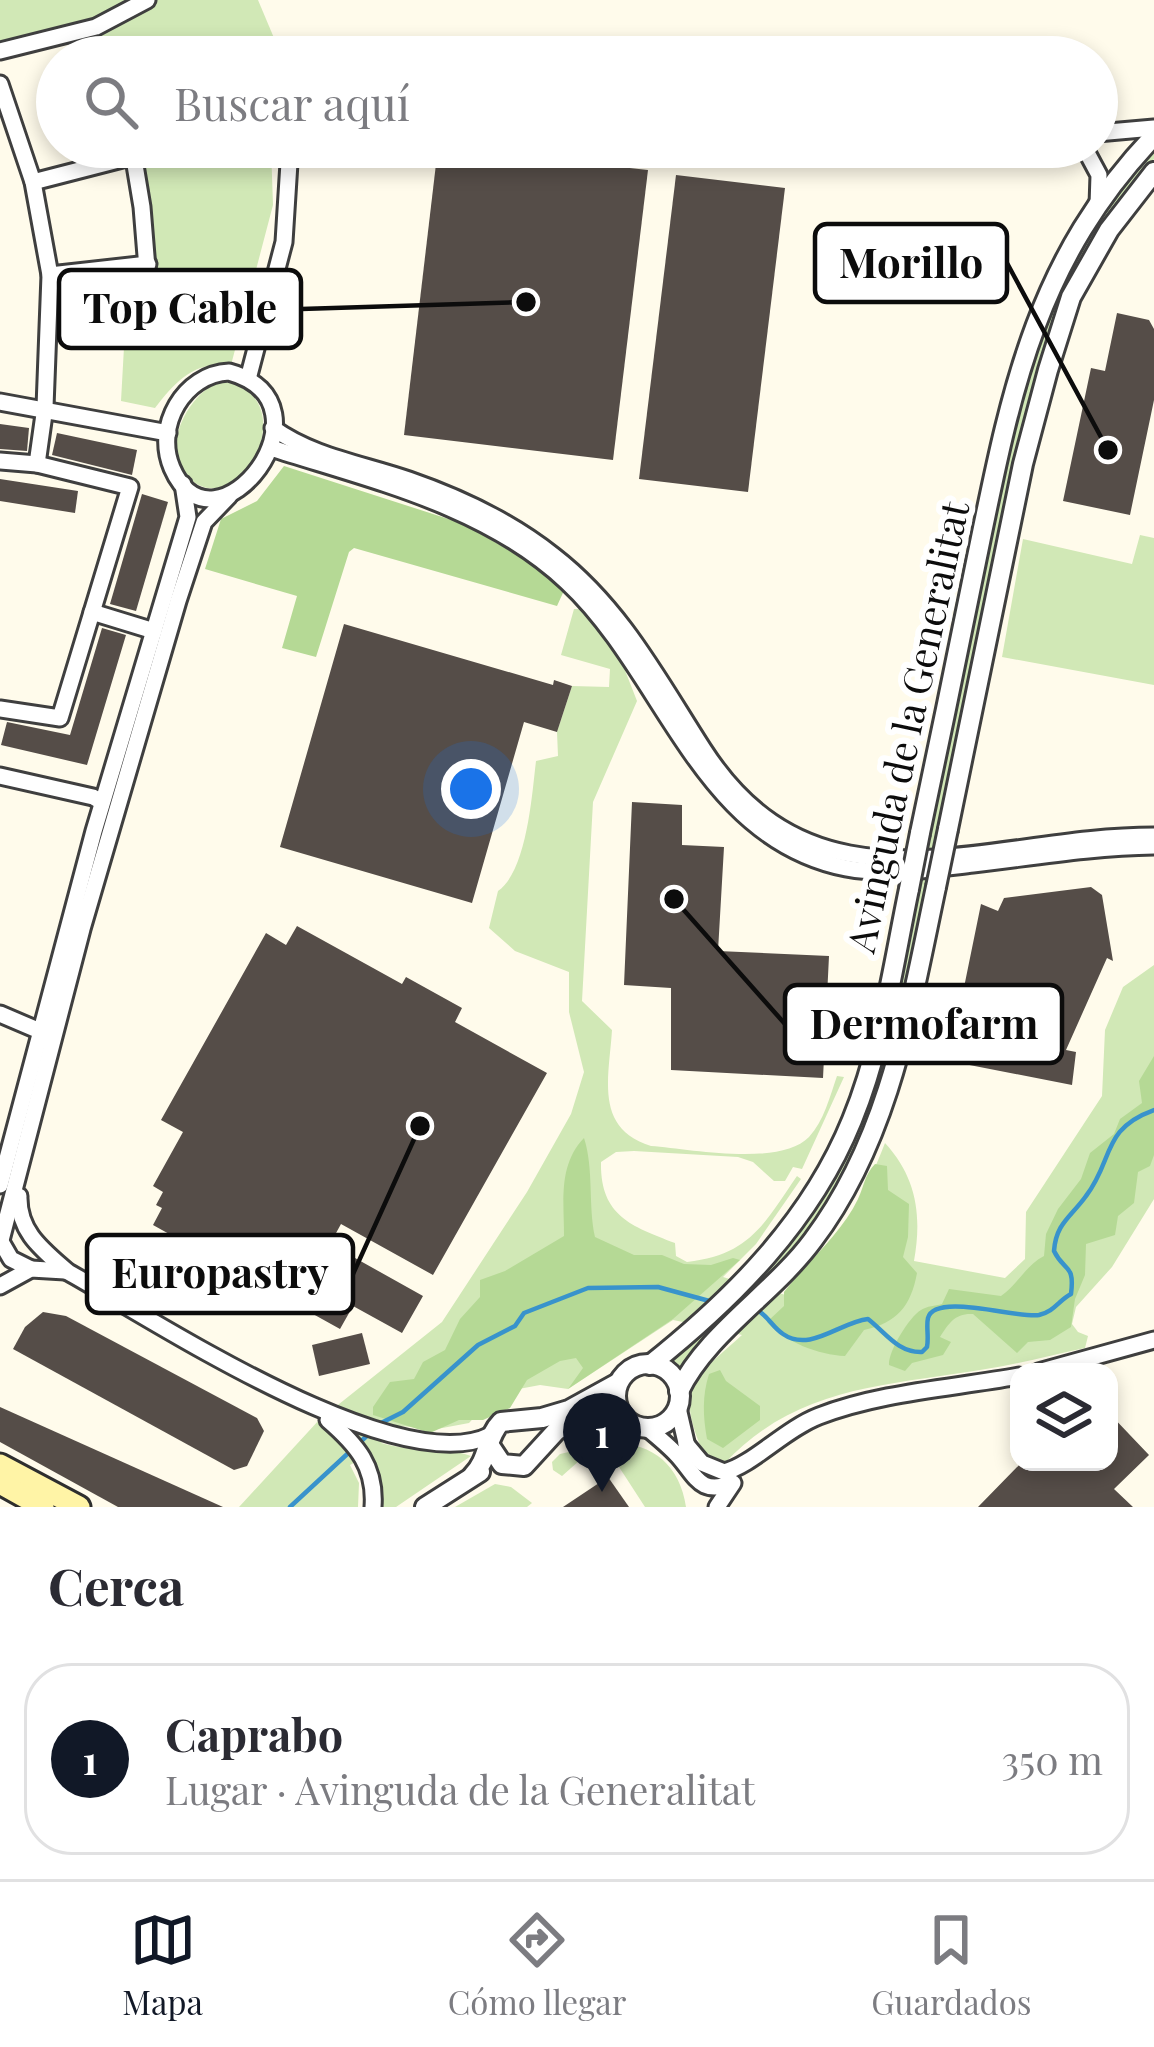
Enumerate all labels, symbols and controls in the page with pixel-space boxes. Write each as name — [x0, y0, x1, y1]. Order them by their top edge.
search box — [36, 36, 1118, 168]
icon: search — [78, 69, 144, 135]
text: Buscar aquí — [174, 72, 410, 132]
callout: Morillo — [815, 224, 1007, 302]
text: Morillo — [839, 233, 983, 289]
callout: Top Cable — [59, 270, 301, 348]
text: Top Cable — [83, 278, 277, 334]
street label: Avinguda de la Generalitat — [833, 495, 980, 958]
your location — [441, 759, 501, 819]
callout: Dermofarm — [785, 985, 1062, 1063]
text: Dermofarm — [809, 994, 1039, 1050]
callout: Europastry — [87, 1235, 353, 1313]
text: Europastry — [111, 1243, 329, 1299]
map controls — [1010, 1363, 1118, 1471]
button: layers — [1010, 1363, 1118, 1471]
pin: 1 — [563, 1393, 641, 1492]
text: Cerca — [48, 1551, 184, 1619]
text: Caprabo — [165, 1703, 343, 1763]
text: 1 — [83, 1733, 97, 1785]
text: 350 m — [1001, 1733, 1103, 1785]
text: Lugar · Avinguda de la Generalitat — [165, 1763, 755, 1815]
tab: Mapa — [122, 1907, 203, 2023]
tab: Cómo llegar — [448, 1907, 627, 2023]
tab: Guardados — [871, 1907, 1032, 2023]

